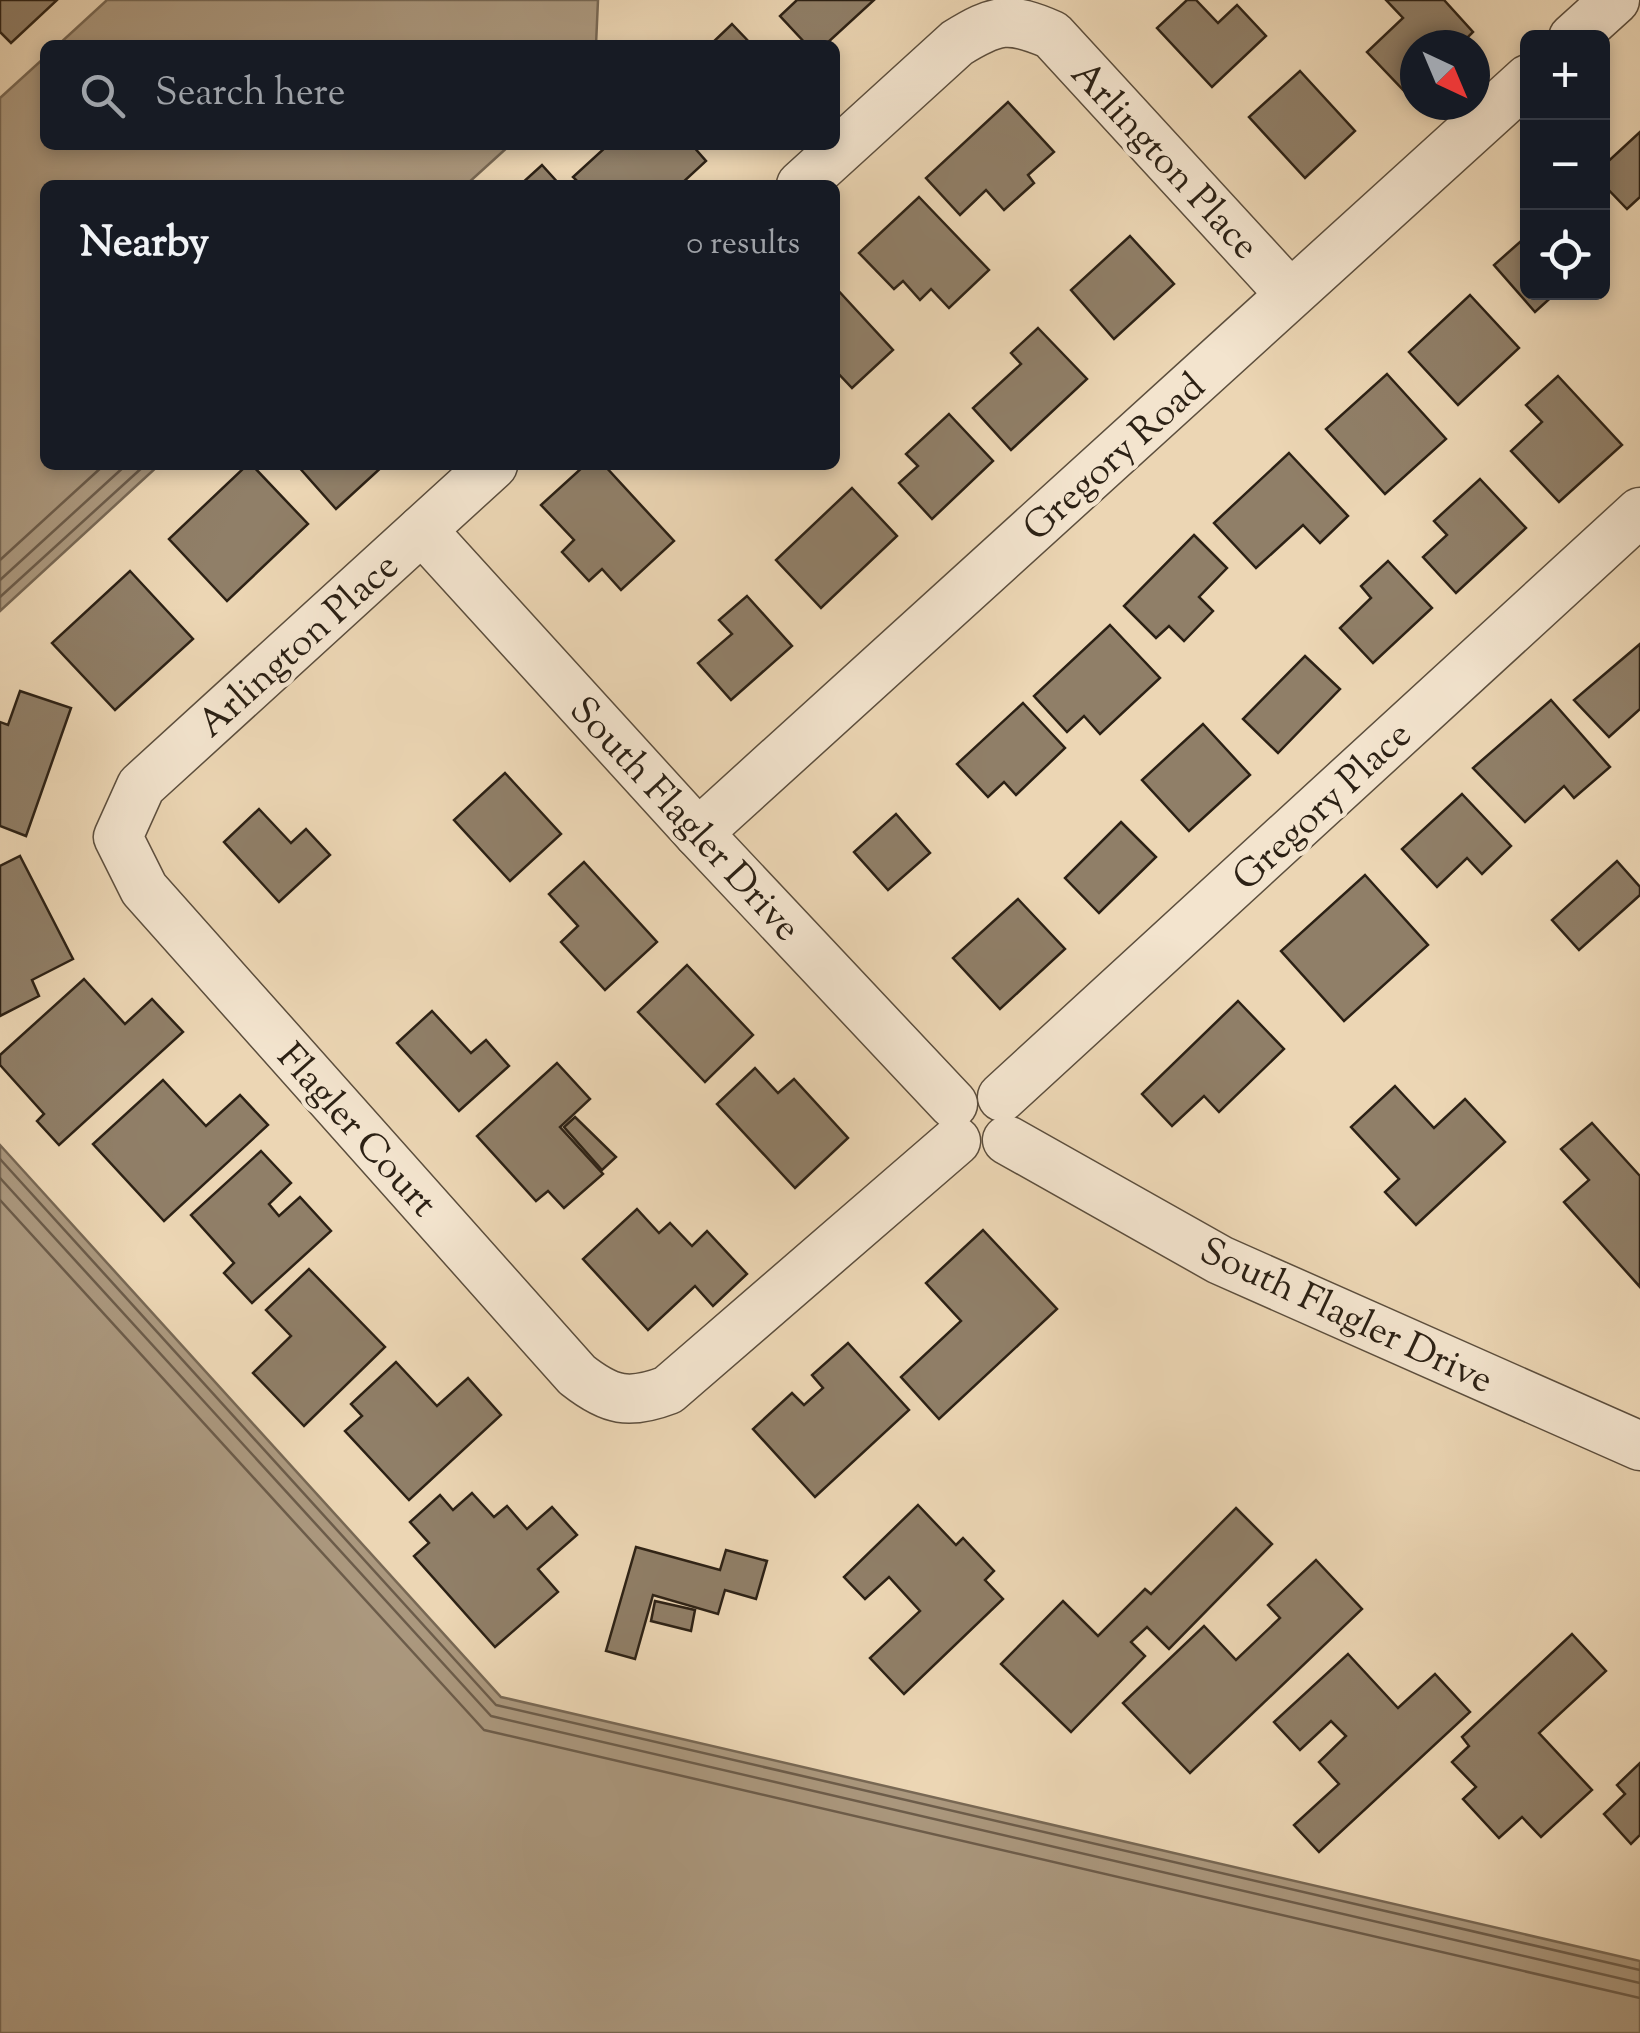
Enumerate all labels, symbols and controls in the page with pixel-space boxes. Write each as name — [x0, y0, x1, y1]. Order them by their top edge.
north arrow — [1400, 30, 1490, 120]
map controls — [1520, 30, 1610, 300]
button: + — [1520, 30, 1610, 120]
search box — [40, 40, 840, 150]
street label: Arlington Place — [1057, 50, 1270, 273]
icon: search — [75, 68, 130, 123]
text: Search here — [155, 68, 346, 122]
button: − — [1520, 120, 1610, 210]
button: locate — [1520, 210, 1610, 300]
text: Nearby — [80, 215, 209, 275]
text: 0 results — [686, 222, 800, 268]
street label: Gregory Road — [1013, 362, 1219, 556]
street label: Arlington Place — [187, 542, 412, 752]
street label: South Flagler Drive — [555, 686, 811, 955]
street label: Gregory Place — [1222, 711, 1425, 905]
street label: Flagler Court — [262, 1033, 448, 1230]
street label: South Flagler Drive — [1190, 1226, 1501, 1409]

